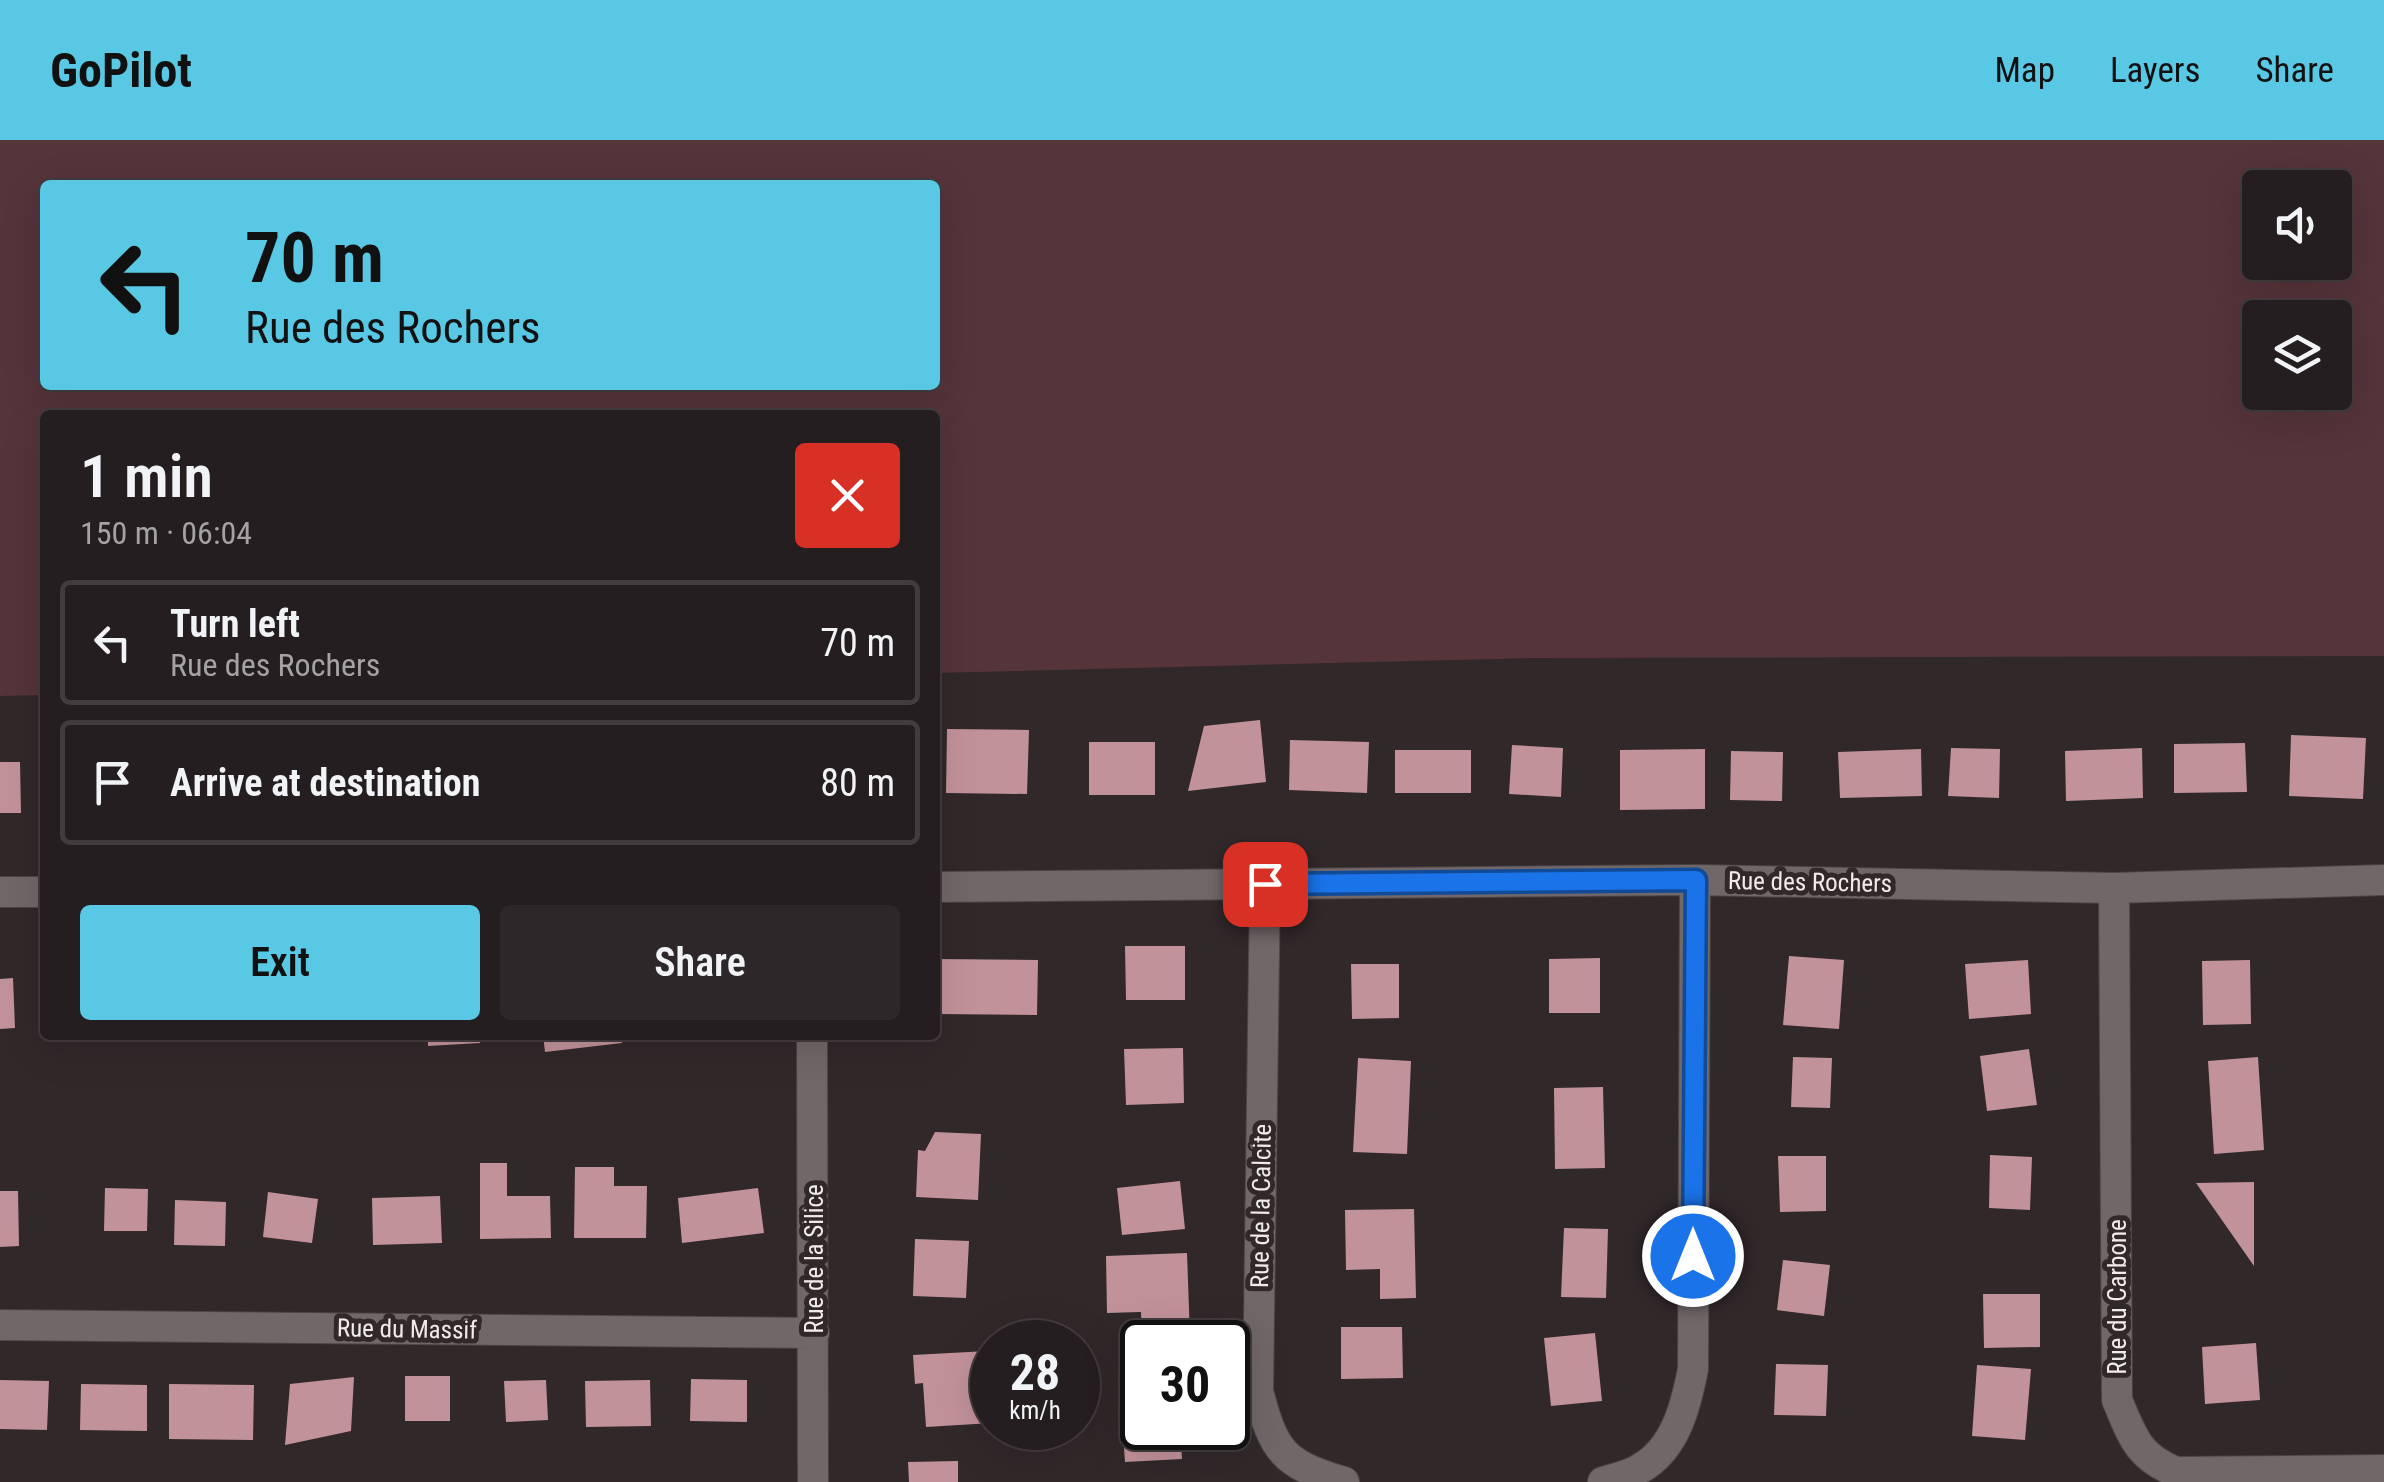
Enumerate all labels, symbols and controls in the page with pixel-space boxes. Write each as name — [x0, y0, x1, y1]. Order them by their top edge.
text: GoPilot — [50, 42, 192, 99]
text: Map — [1994, 50, 2055, 91]
text: Layers — [2110, 50, 2200, 91]
text: Share — [2255, 50, 2334, 91]
map controls — [2242, 170, 2352, 410]
button: sound — [2242, 170, 2352, 280]
text: 70 m — [245, 217, 384, 299]
icon: left — [80, 220, 210, 350]
button: layers — [2242, 300, 2352, 410]
text: Rue des Rochers — [245, 301, 541, 354]
text: 1 min — [80, 441, 213, 512]
button: close — [795, 443, 900, 548]
text: 150 m · 06:04 — [80, 514, 252, 552]
text: Turn left — [170, 602, 300, 646]
icon: left — [85, 615, 140, 670]
text: 70 m — [820, 621, 895, 665]
text: Rue des Rochers — [170, 646, 380, 684]
icon: arrive — [85, 755, 140, 810]
text: Arrive at destination — [170, 761, 480, 805]
text: 80 m — [820, 761, 895, 805]
pin — [1223, 842, 1308, 927]
icon: arrive — [1238, 857, 1293, 912]
street label: Rue des Rochers — [1728, 866, 1892, 898]
button: Exit — [80, 905, 480, 1020]
button: Share — [500, 905, 900, 1020]
street label: Rue de la Calcite — [1245, 1124, 1277, 1288]
street label: Rue de la Silice — [800, 1184, 829, 1334]
position arrow — [1641, 1204, 1745, 1308]
street label: Rue du Carbone — [2103, 1219, 2132, 1375]
street label: Rue du Massif — [337, 1313, 477, 1345]
speed limit sign: 30 — [1120, 1320, 1250, 1450]
text: 28 — [1010, 1344, 1060, 1402]
text: km/h — [1009, 1396, 1061, 1425]

